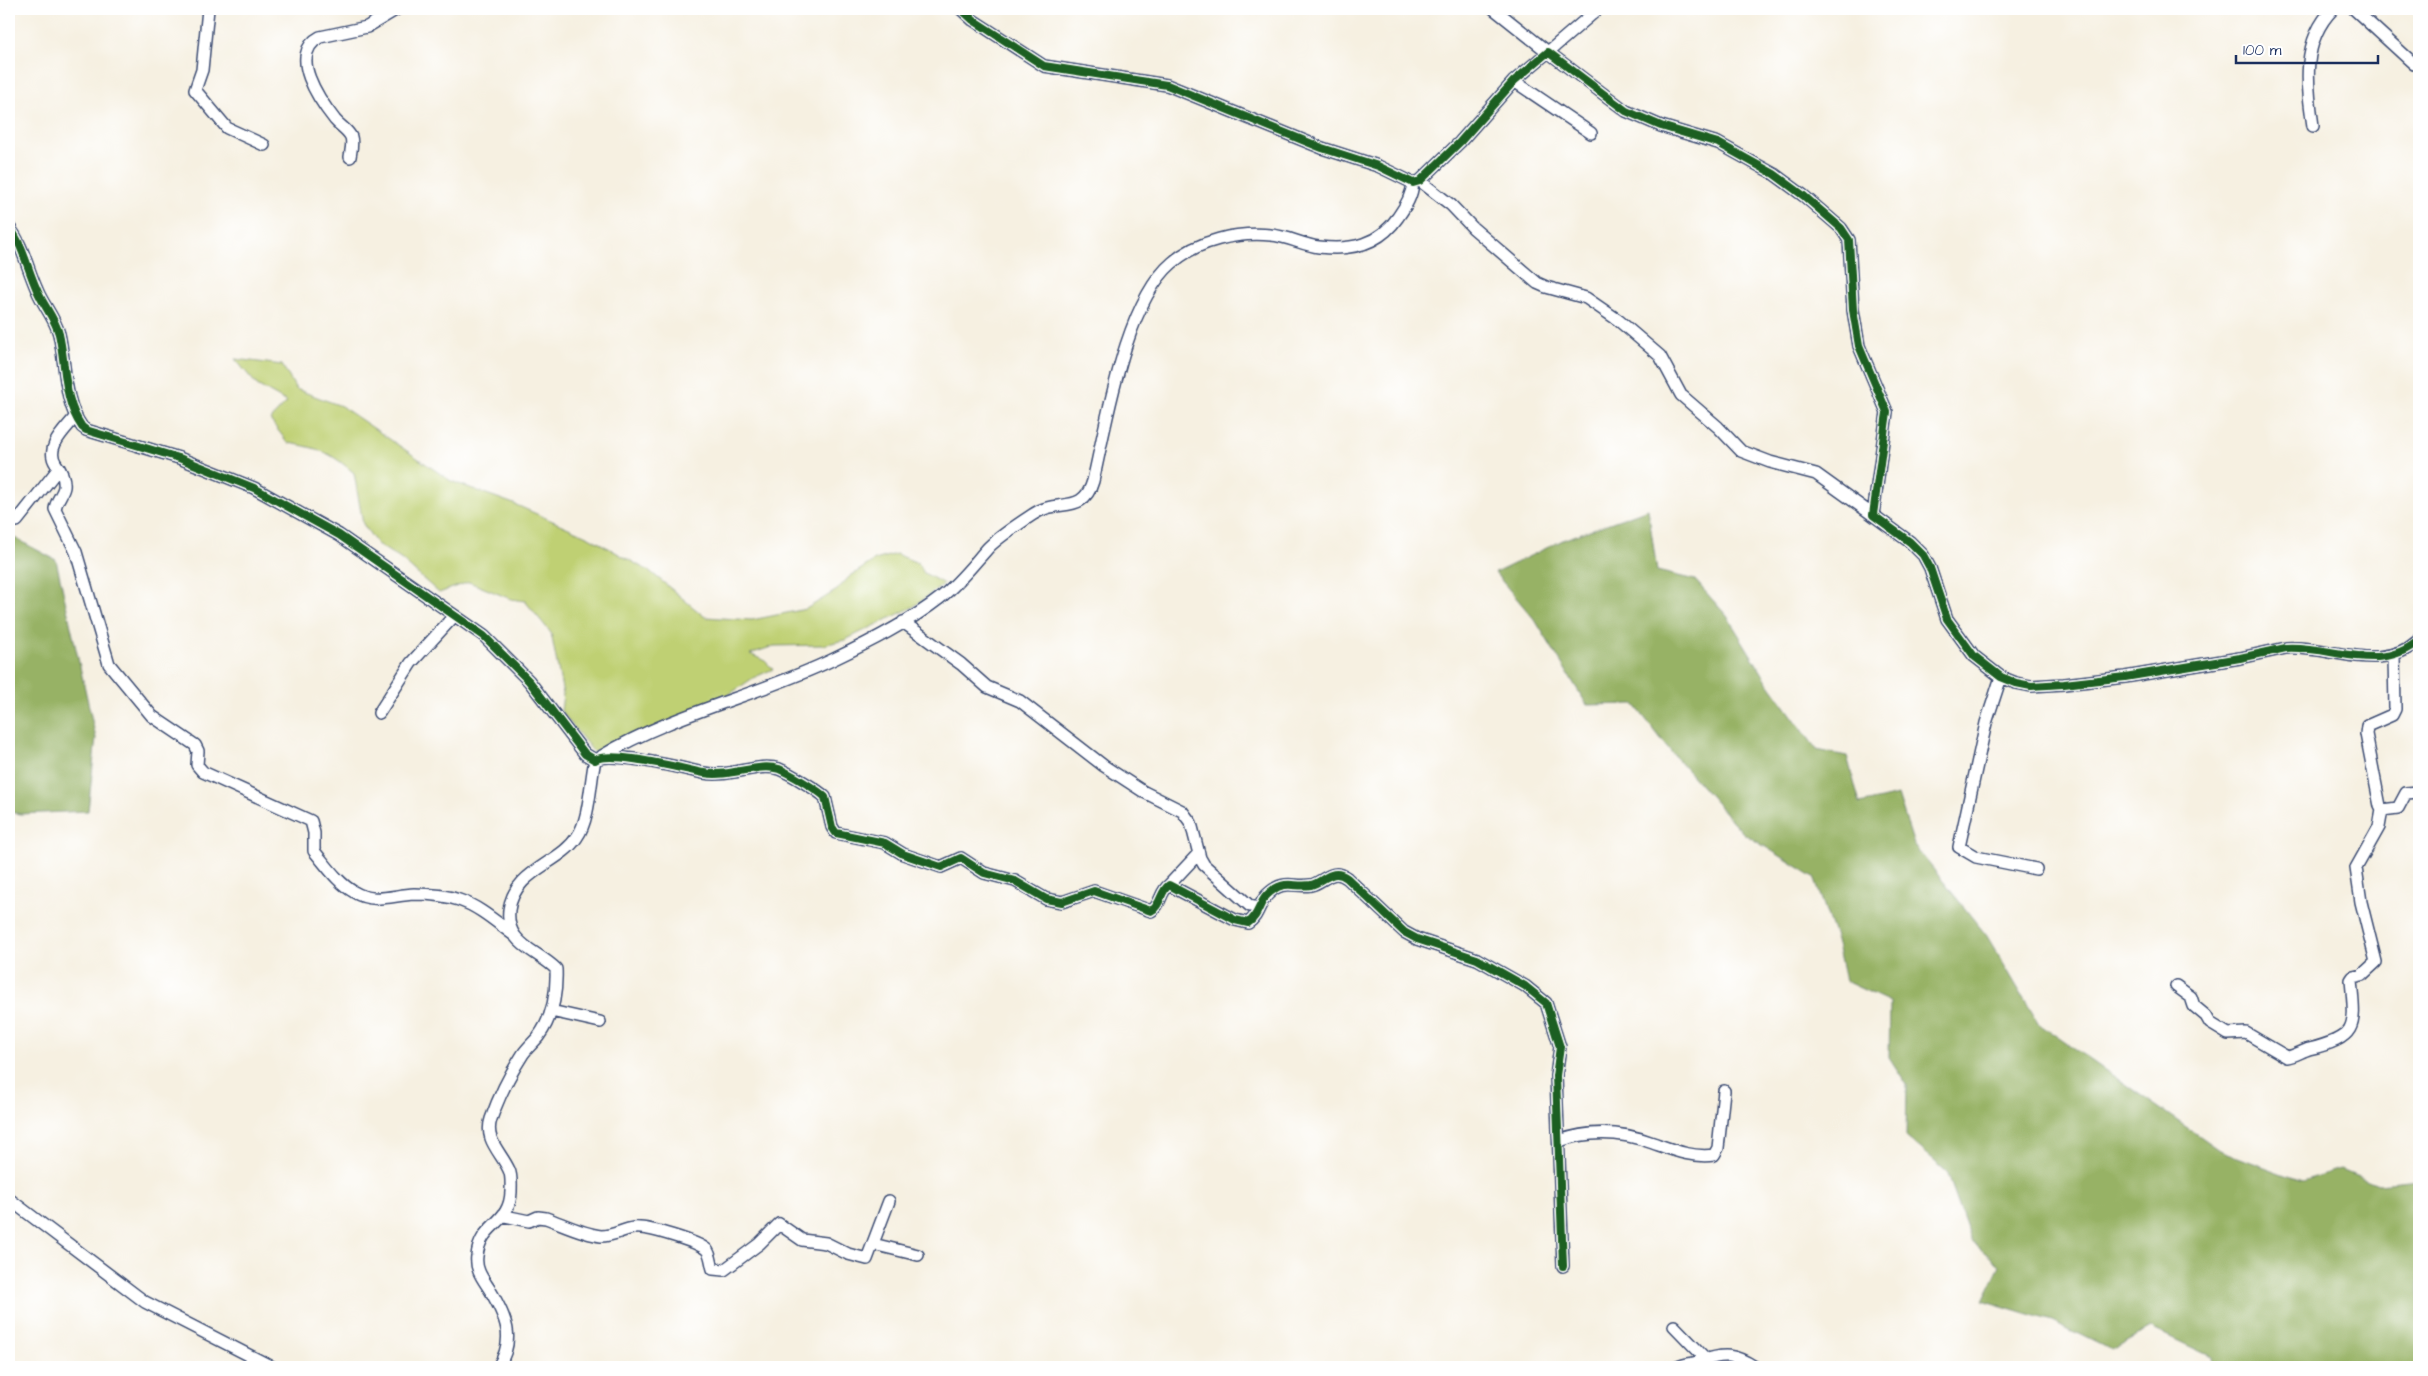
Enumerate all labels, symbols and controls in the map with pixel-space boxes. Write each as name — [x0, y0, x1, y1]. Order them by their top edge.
scale bar — [2236, 32, 2378, 64]
text: 100 m — [2243, 40, 2282, 61]

